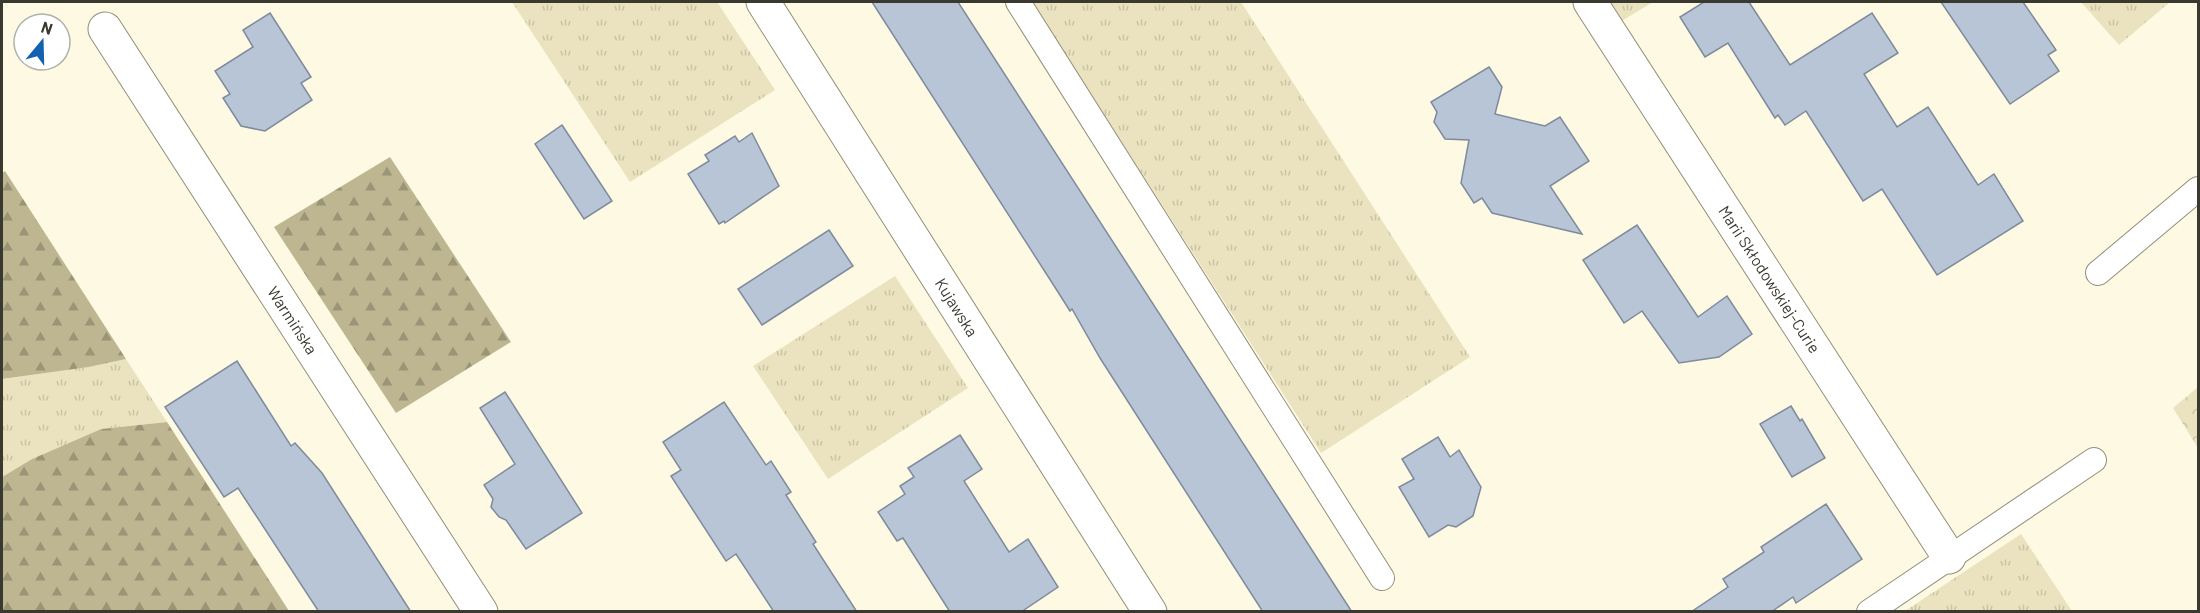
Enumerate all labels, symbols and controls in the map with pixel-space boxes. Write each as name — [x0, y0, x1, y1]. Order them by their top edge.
north arrow — [12, 12, 72, 72]
text: N — [39, 17, 55, 38]
street label: Marii Skłodowskiej-Curie — [1715, 202, 1825, 356]
street label: Kujawska — [932, 274, 982, 340]
street label: Warmińska — [264, 283, 322, 357]

